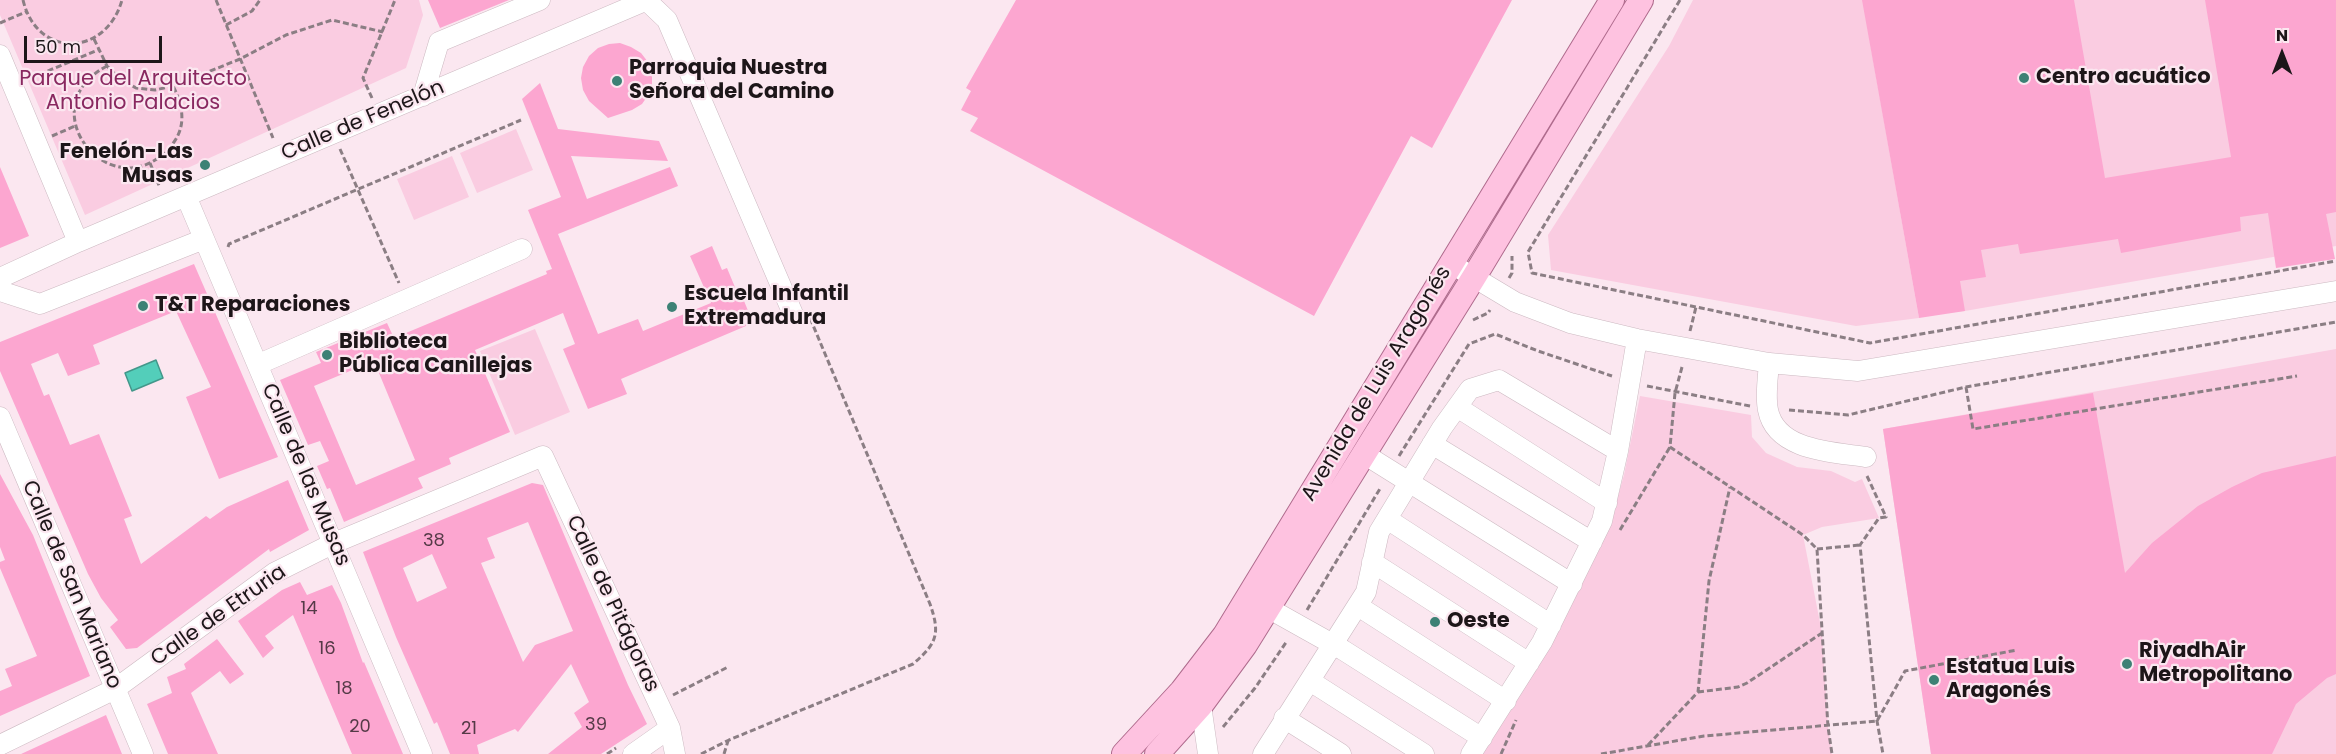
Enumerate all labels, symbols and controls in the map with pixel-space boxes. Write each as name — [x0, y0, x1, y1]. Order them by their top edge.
scale bar — [27, 24, 165, 62]
north arrow — [2252, 24, 2312, 84]
text: N — [2276, 24, 2288, 47]
text: 50 m — [35, 34, 81, 59]
place label: Parroquia Nuestra Señora del Camino — [629, 56, 834, 106]
place label: Centro acuático — [2036, 65, 2211, 91]
park label: Parque del Arquitecto Antonio Palacios — [19, 67, 247, 117]
marker: Centro acuático — [2017, 71, 2031, 85]
marker: Parroquia Nuestra Señora del Camino — [610, 74, 624, 88]
street label: Calle de Fenelón — [278, 75, 448, 167]
place label: Fenelón-Las Musas — [60, 140, 193, 190]
marker: Fenelón-Las Musas — [198, 158, 212, 172]
street label: Avenida de Luis Aragonés — [1297, 262, 1457, 506]
place label: Escuela Infantil Extremadura — [684, 282, 849, 332]
place label: T&T Reparaciones — [155, 293, 351, 319]
marker: T&T Reparaciones — [136, 299, 150, 313]
marker: Escuela Infantil Extremadura — [665, 300, 679, 314]
place label: Biblioteca Pública Canillejas — [339, 330, 532, 380]
marker: Biblioteca Pública Canillejas — [320, 348, 334, 362]
street label: Calle de las Musas — [255, 380, 355, 570]
street label: Calle de San Mariano — [16, 477, 126, 693]
street label: Calle de Pitágoras — [560, 512, 664, 696]
house number: 38 — [423, 530, 445, 552]
street label: Calle de Etruria — [147, 560, 291, 672]
house number: 14 — [300, 598, 318, 620]
place label: Oeste — [1447, 609, 1510, 635]
marker: Oeste — [1428, 615, 1442, 629]
house number: 16 — [318, 638, 336, 660]
place label: RiyadhAir Metropolitano — [2139, 639, 2292, 689]
place label: Estatua Luis Aragonés — [1946, 655, 2075, 705]
marker: RiyadhAir Metropolitano — [2120, 657, 2134, 671]
marker: Estatua Luis Aragonés — [1927, 673, 1941, 687]
house number: 18 — [335, 678, 353, 700]
house number: 39 — [585, 714, 607, 736]
house number: 20 — [349, 716, 371, 738]
house number: 21 — [461, 718, 477, 740]

